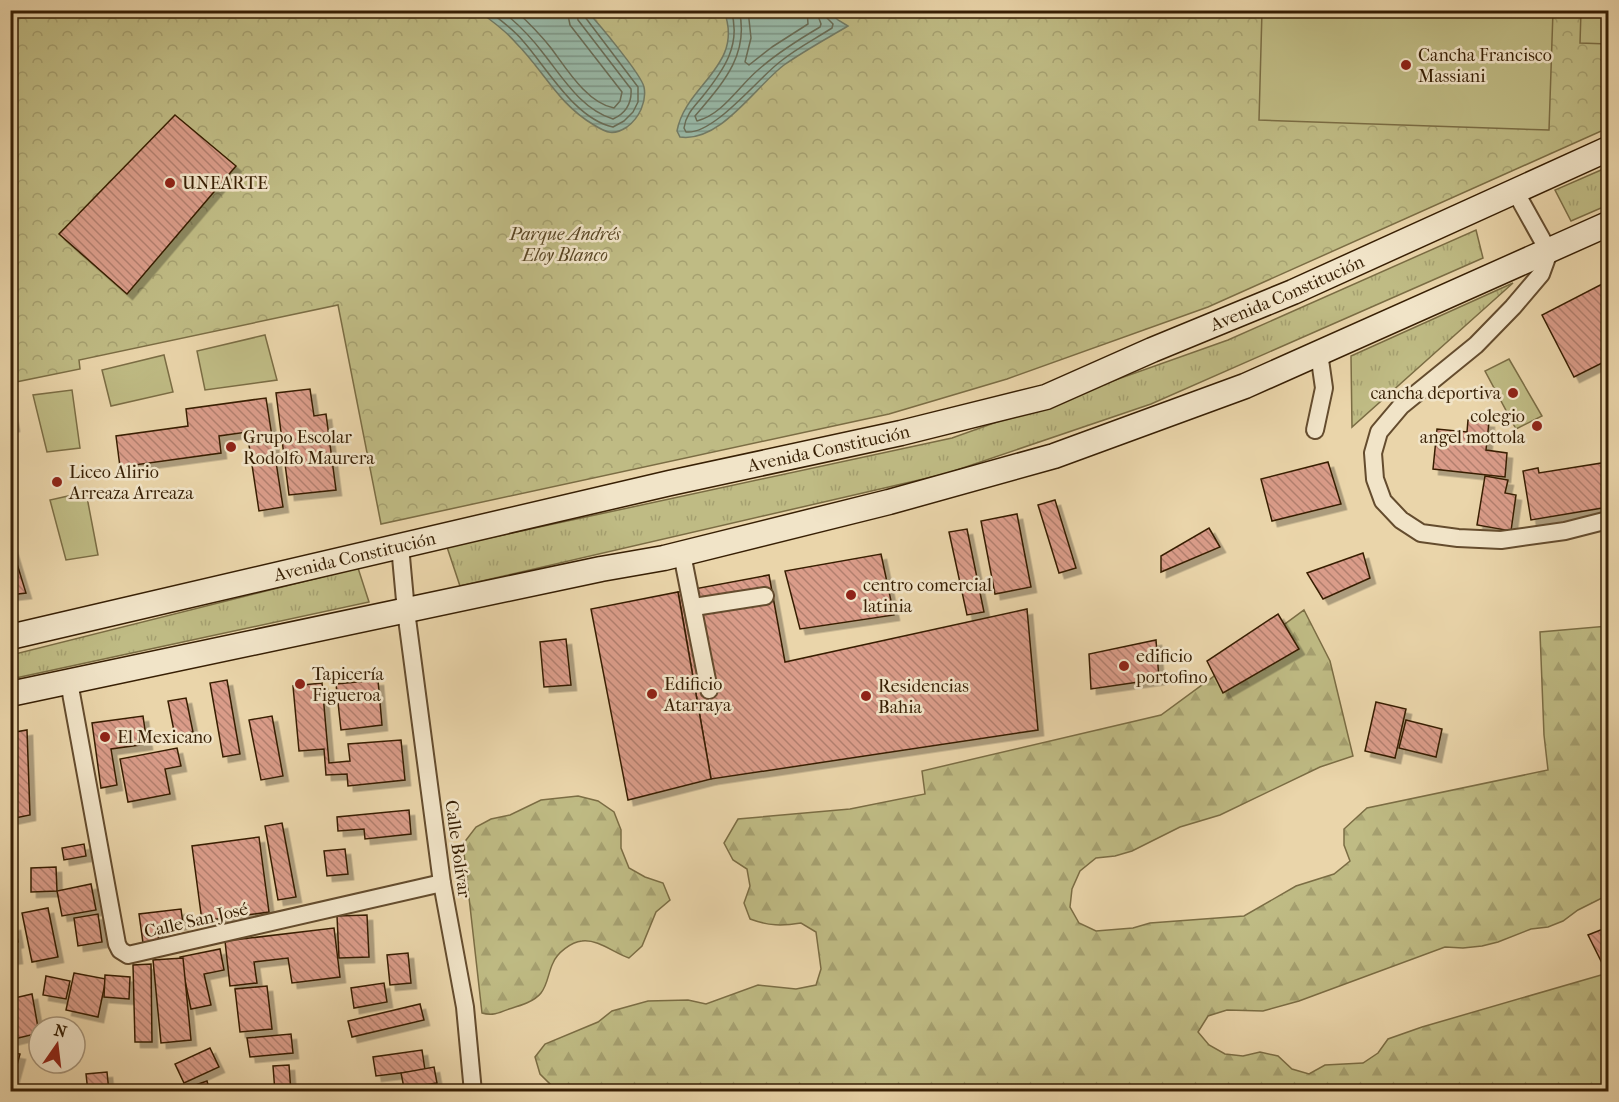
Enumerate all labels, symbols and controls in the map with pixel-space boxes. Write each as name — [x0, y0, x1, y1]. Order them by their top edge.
place label: Cancha Francisco Massiani — [1418, 45, 1552, 87]
marker: Cancha Francisco Massiani — [1399, 58, 1413, 72]
place label: UNEARTE — [182, 173, 268, 194]
marker: UNEARTE — [163, 176, 177, 190]
park label: Parque Andrés Eloy Blanco — [509, 224, 621, 266]
street label: Avenida Constitución — [1206, 251, 1368, 336]
place label: cancha deportiva — [1370, 383, 1502, 404]
marker: cancha deportiva — [1506, 386, 1520, 400]
place label: colegio angel mottola — [1420, 406, 1526, 448]
marker: colegio angel mottola — [1530, 419, 1544, 433]
street label: Avenida Constitución — [745, 421, 913, 477]
place label: Grupo Escolar Rodolfo Maurera — [243, 427, 375, 469]
marker: Grupo Escolar Rodolfo Maurera — [224, 440, 238, 454]
place label: Liceo Alirio Arreaza Arreaza — [68, 462, 194, 504]
marker: Liceo Alirio Arreaza Arreaza — [50, 475, 64, 489]
street label: Avenida Constitución — [271, 528, 438, 586]
place label: centro comercial latinia — [862, 575, 992, 617]
marker: centro comercial latinia — [844, 588, 858, 602]
place label: edificio portofino — [1135, 646, 1208, 688]
marker: edificio portofino — [1117, 659, 1131, 673]
place label: Tapicería Figueroa — [312, 664, 385, 706]
place label: Edificio Atarraya — [663, 674, 732, 716]
place label: Residencias Bahia — [878, 676, 969, 718]
marker: Tapicería Figueroa — [293, 677, 307, 691]
marker: Edificio Atarraya — [645, 687, 659, 701]
marker: Residencias Bahia — [859, 689, 873, 703]
place label: El Mexicano — [117, 727, 212, 748]
marker: El Mexicano — [98, 730, 112, 744]
street label: Calle Bolívar — [440, 799, 475, 900]
street label: Calle San José — [142, 898, 250, 943]
north arrow — [27, 1015, 87, 1075]
text: N — [52, 1020, 70, 1042]

